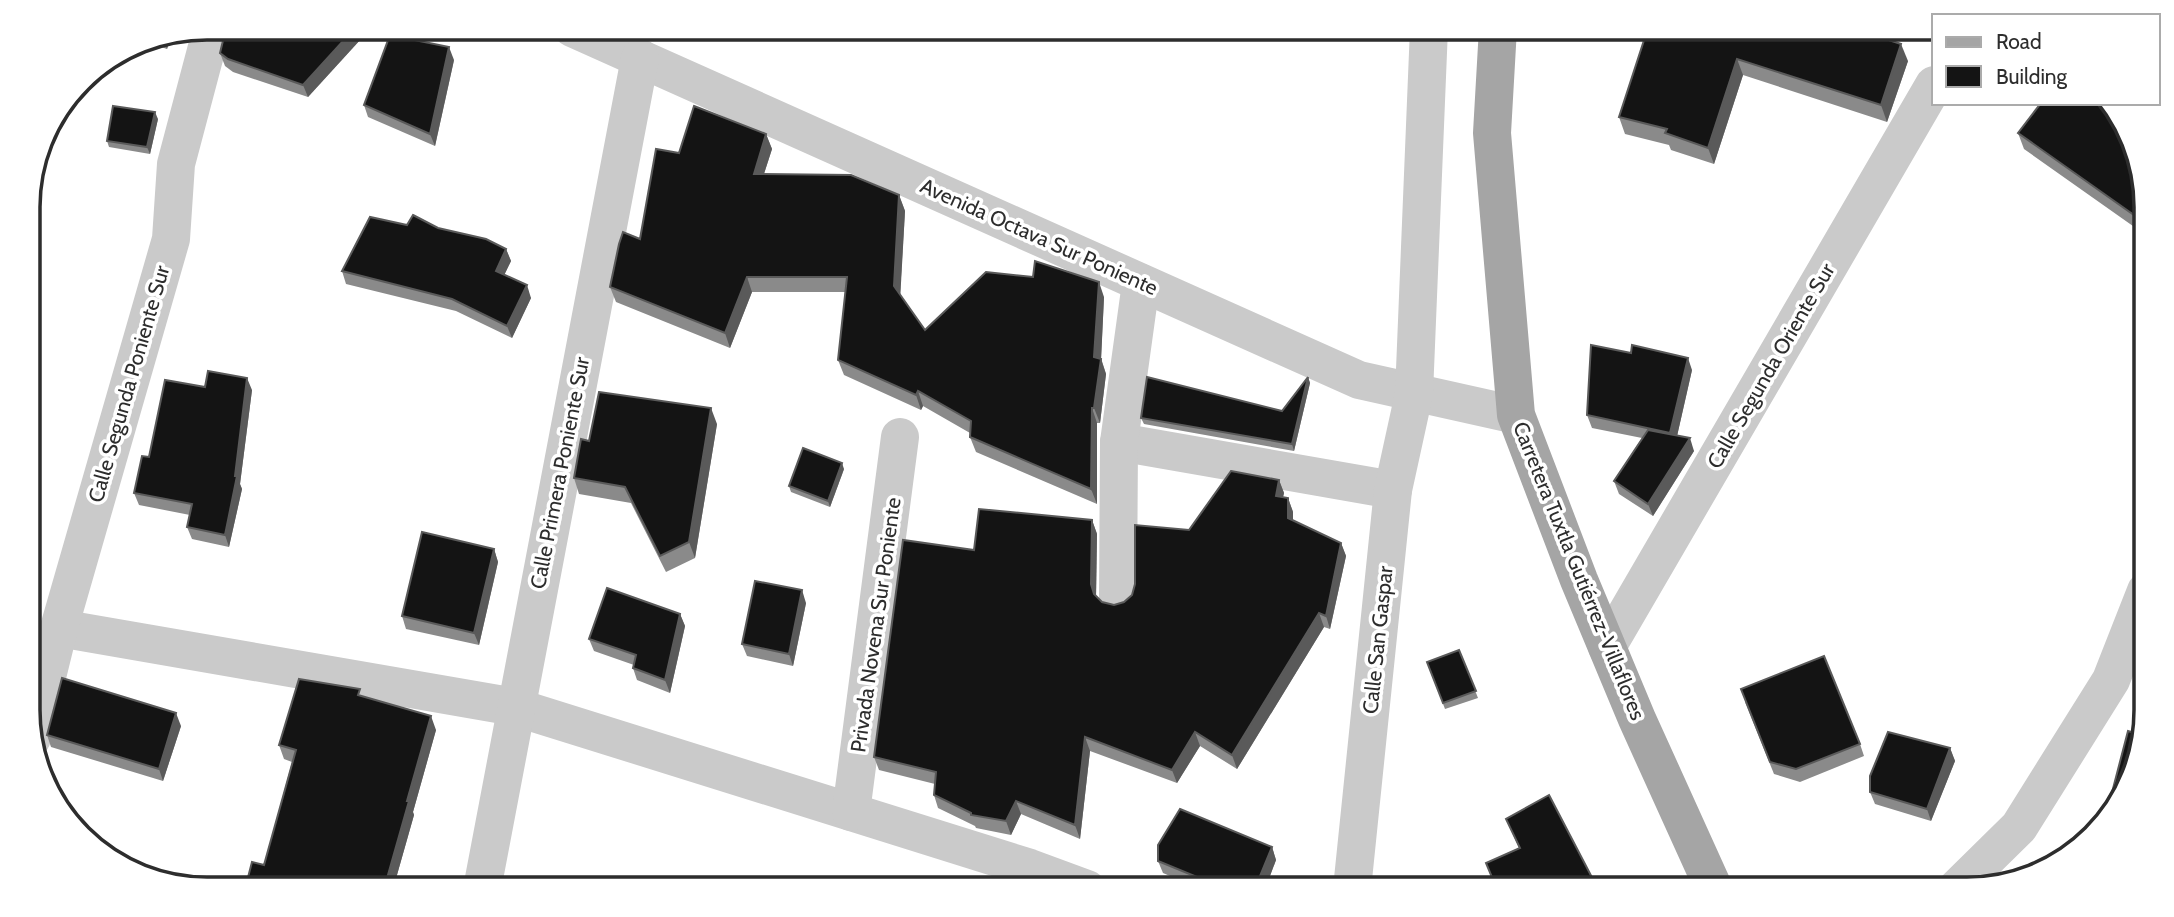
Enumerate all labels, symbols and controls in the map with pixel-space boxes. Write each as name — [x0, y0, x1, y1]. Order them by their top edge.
legend — [1932, 14, 2160, 105]
text: Road — [1996, 29, 2042, 54]
text: Building — [1996, 64, 2068, 89]
street label: Avenida Octava Sur Poniente — [917, 173, 1162, 300]
street label: Calle Segunda Oriente Sur — [1702, 258, 1840, 473]
street label: Calle Segunda Poniente Sur — [83, 262, 174, 505]
street label: Calle Primera Poniente Sur — [525, 354, 594, 591]
street label: Carretera Tuxtla Gutiérrez-Villaflores — [1508, 418, 1651, 724]
street label: Privada Novena Sur Poniente — [845, 496, 906, 754]
street label: Calle San Gaspar — [1357, 564, 1398, 715]

